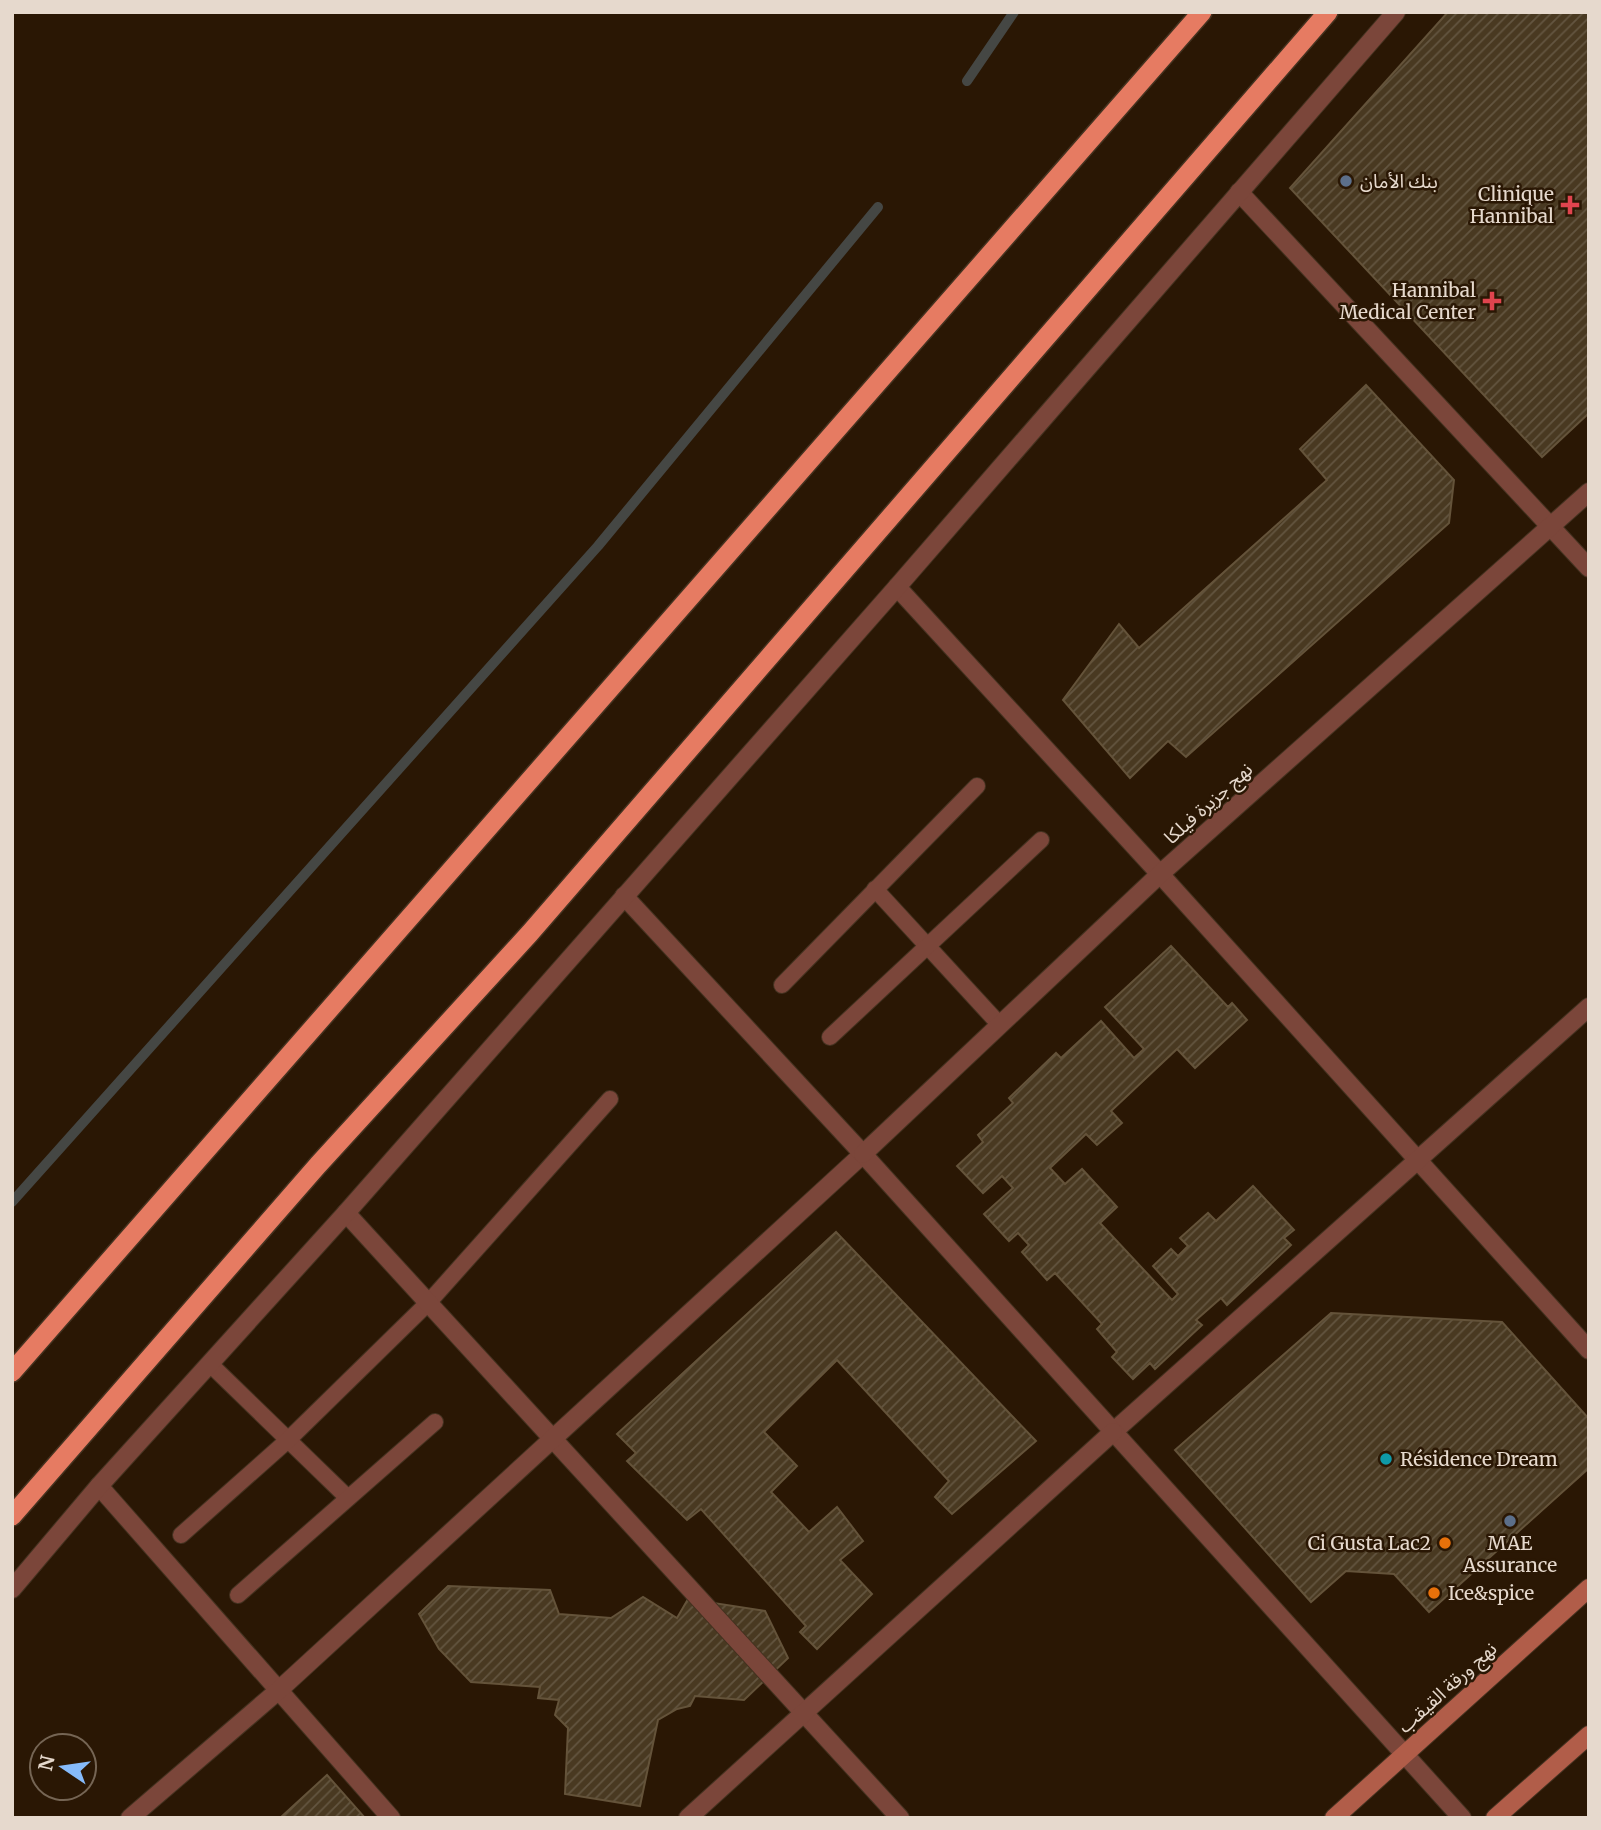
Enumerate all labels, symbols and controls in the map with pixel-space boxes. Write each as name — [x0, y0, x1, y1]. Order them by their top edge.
place label: بنك الأمان — [1360, 169, 1438, 193]
marker: بنك الأمان — [1338, 173, 1354, 189]
place label: Clinique Hannibal — [1470, 182, 1554, 228]
marker: Clinique Hannibal — [1560, 195, 1580, 215]
place label: Hannibal Medical Center — [1339, 278, 1476, 324]
marker: Hannibal Medical Center — [1482, 291, 1502, 311]
street label: نهج جزيرة فيلكا — [1159, 757, 1259, 851]
place label: Résidence Dream — [1400, 1447, 1558, 1471]
marker: Résidence Dream — [1378, 1451, 1394, 1467]
marker: MAE Assurance — [1502, 1513, 1518, 1529]
place label: Ci Gusta Lac2 — [1308, 1531, 1431, 1555]
place label: MAE Assurance — [1462, 1531, 1557, 1577]
marker: Ci Gusta Lac2 — [1437, 1535, 1453, 1551]
place label: Ice&spice — [1448, 1581, 1534, 1605]
marker: Ice&spice — [1426, 1585, 1442, 1601]
street label: نهج ورقة القيقب — [1393, 1636, 1503, 1740]
north arrow — [28, 1732, 98, 1802]
text: N — [33, 1753, 60, 1773]

